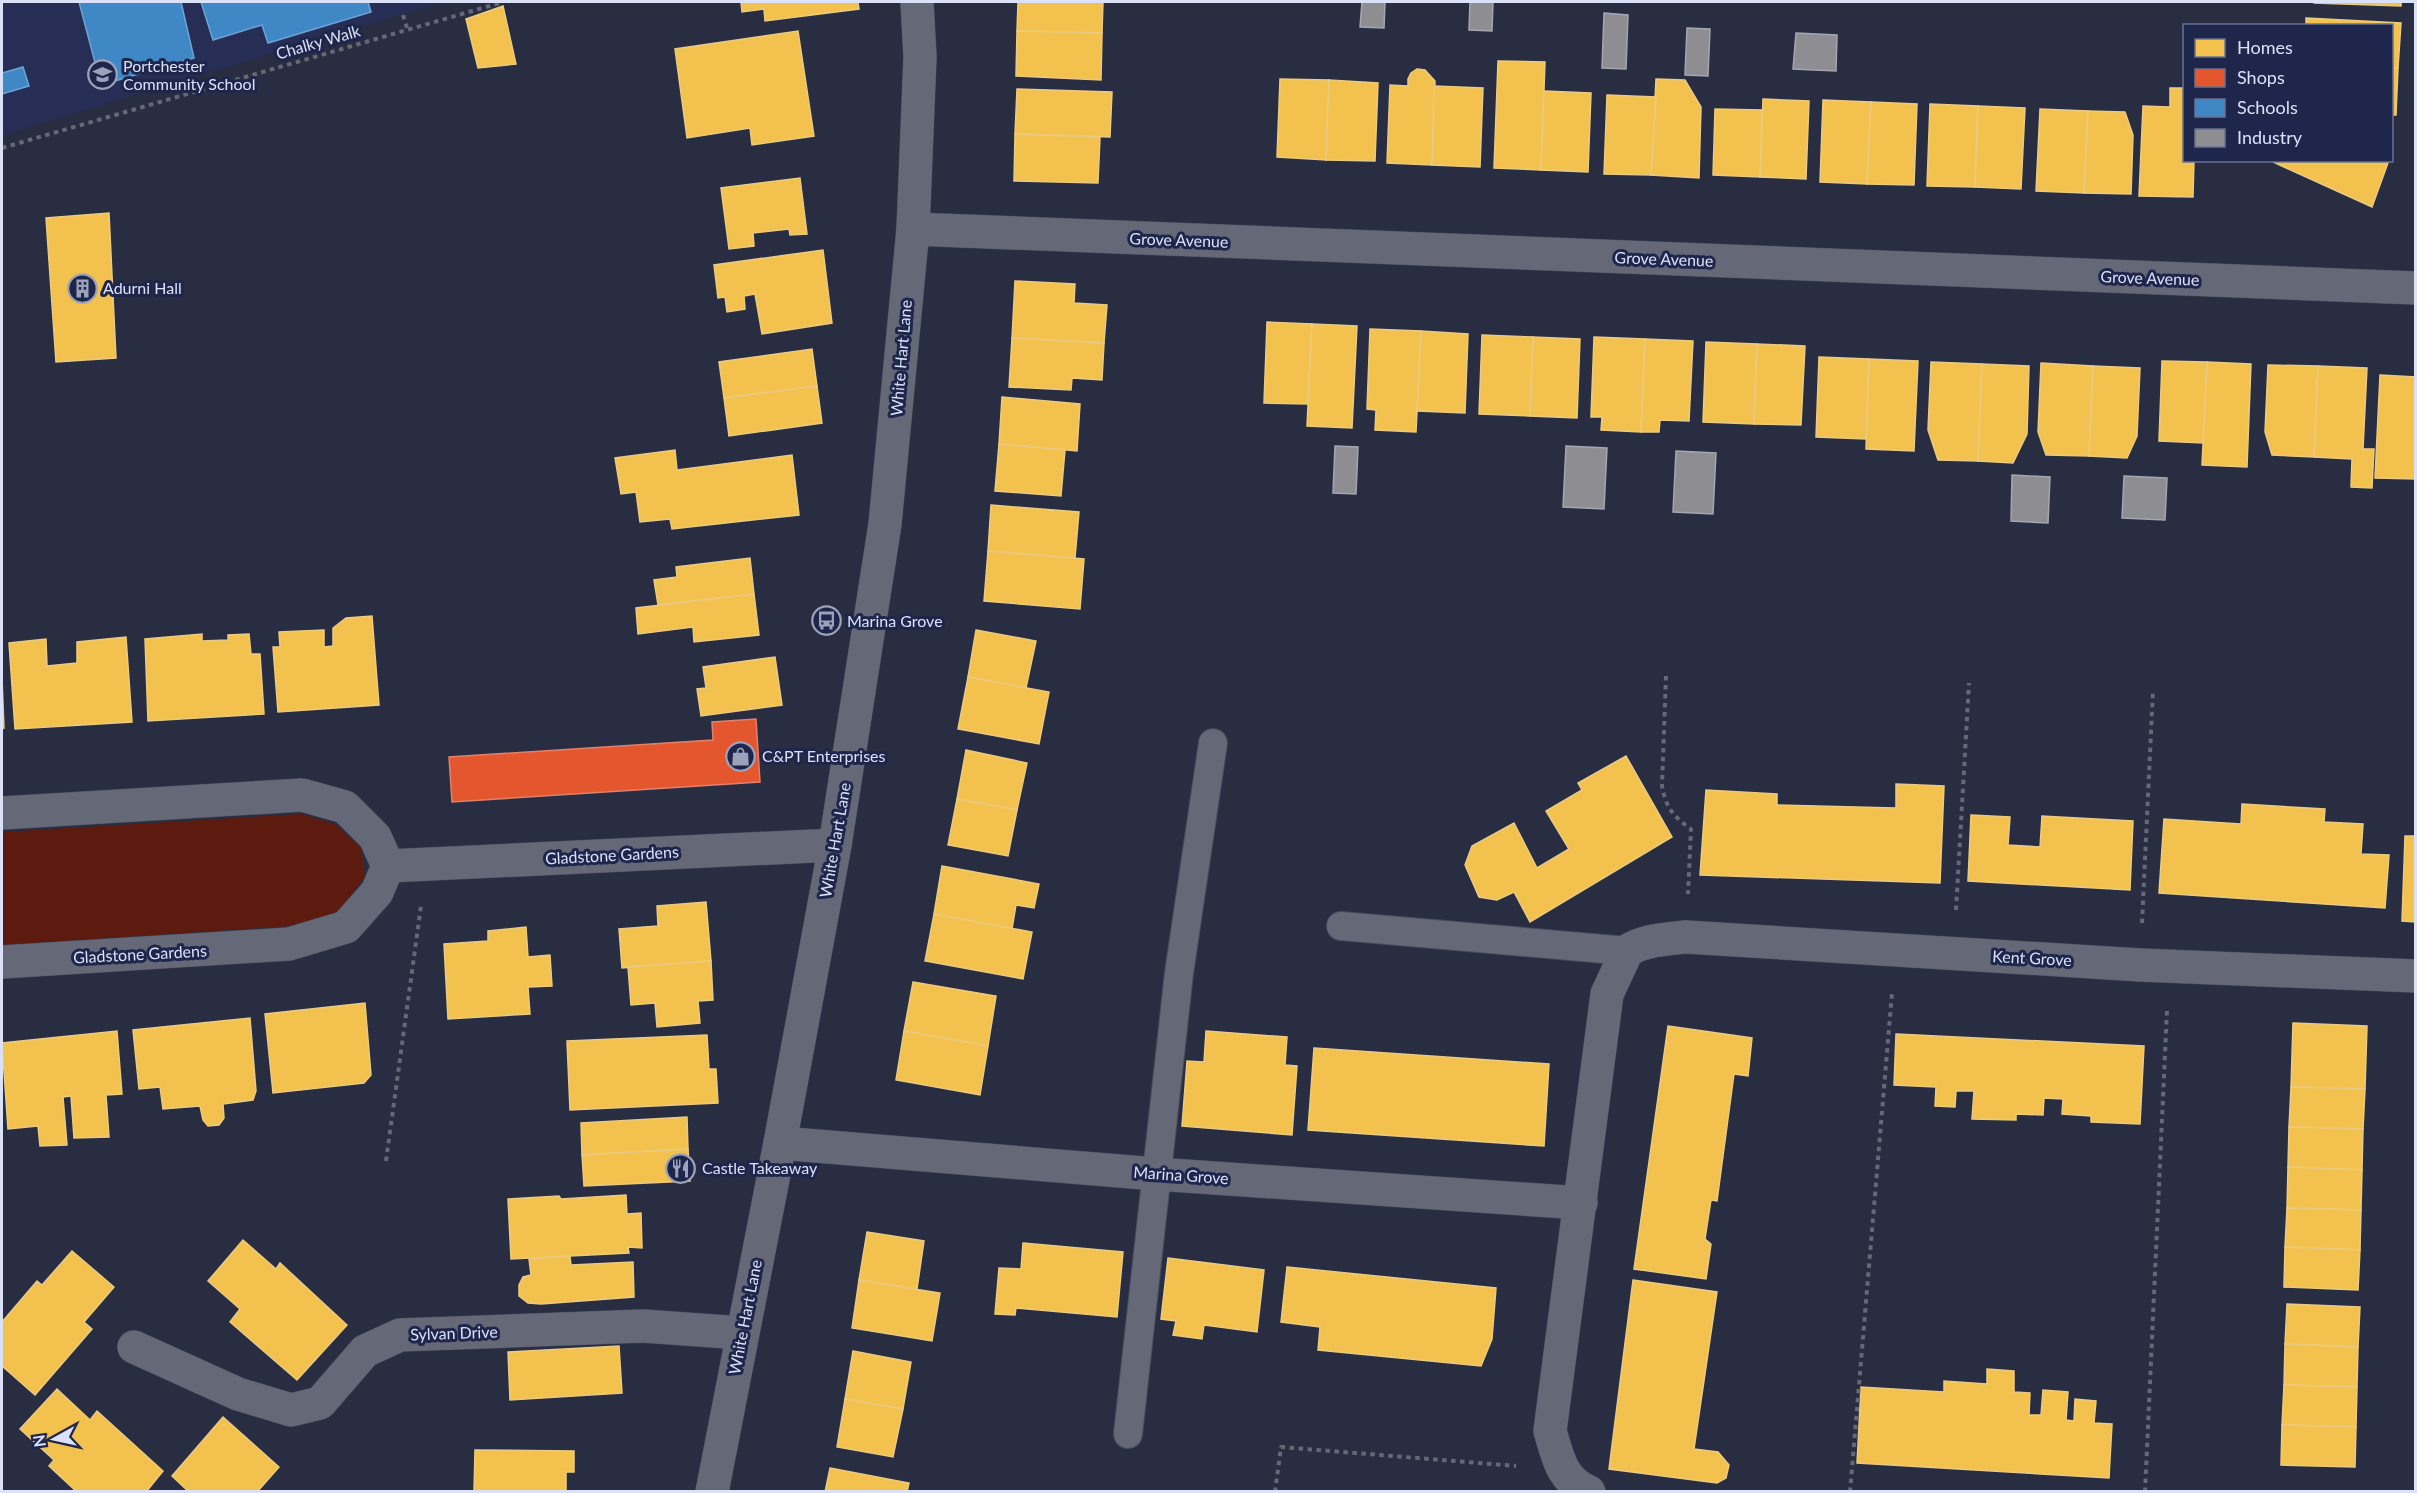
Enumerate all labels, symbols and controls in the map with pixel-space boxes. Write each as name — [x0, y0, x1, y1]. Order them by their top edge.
street label: Chalky Walk — [274, 20, 363, 63]
legend — [2183, 24, 2393, 162]
text: Homes — [2237, 36, 2293, 58]
place label: Portchester Community School — [123, 56, 255, 93]
school or university icon: Portchester Community School — [86, 59, 118, 91]
text: Shops — [2237, 66, 2285, 88]
text: Schools — [2237, 96, 2298, 118]
text: Industry — [2237, 126, 2303, 148]
street label: Grove Avenue — [1129, 228, 1229, 251]
street label: Grove Avenue — [1614, 247, 1714, 270]
street label: Grove Avenue — [2100, 266, 2200, 289]
building icon: Adurni Hall — [66, 272, 98, 304]
place label: Adurni Hall — [103, 278, 182, 297]
street label: White Hart Lane — [886, 299, 915, 417]
bus stop icon: Marina Grove — [810, 605, 842, 637]
place label: Marina Grove — [847, 611, 943, 630]
shop icon: C&PT Enterprises — [725, 740, 757, 772]
place label: C&PT Enterprises — [762, 746, 886, 765]
street label: White Hart Lane — [815, 781, 854, 899]
street label: Gladstone Gardens — [545, 842, 679, 867]
street label: Gladstone Gardens — [73, 941, 207, 966]
street label: Kent Grove — [1992, 946, 2072, 969]
restaurant icon: Castle Takeaway — [665, 1152, 697, 1184]
place label: Castle Takeaway — [702, 1158, 818, 1177]
street label: Marina Grove — [1133, 1162, 1229, 1187]
street label: White Hart Lane — [724, 1258, 765, 1376]
street label: Sylvan Drive — [410, 1321, 498, 1344]
north arrow — [24, 1409, 84, 1469]
text: N — [28, 1434, 49, 1449]

